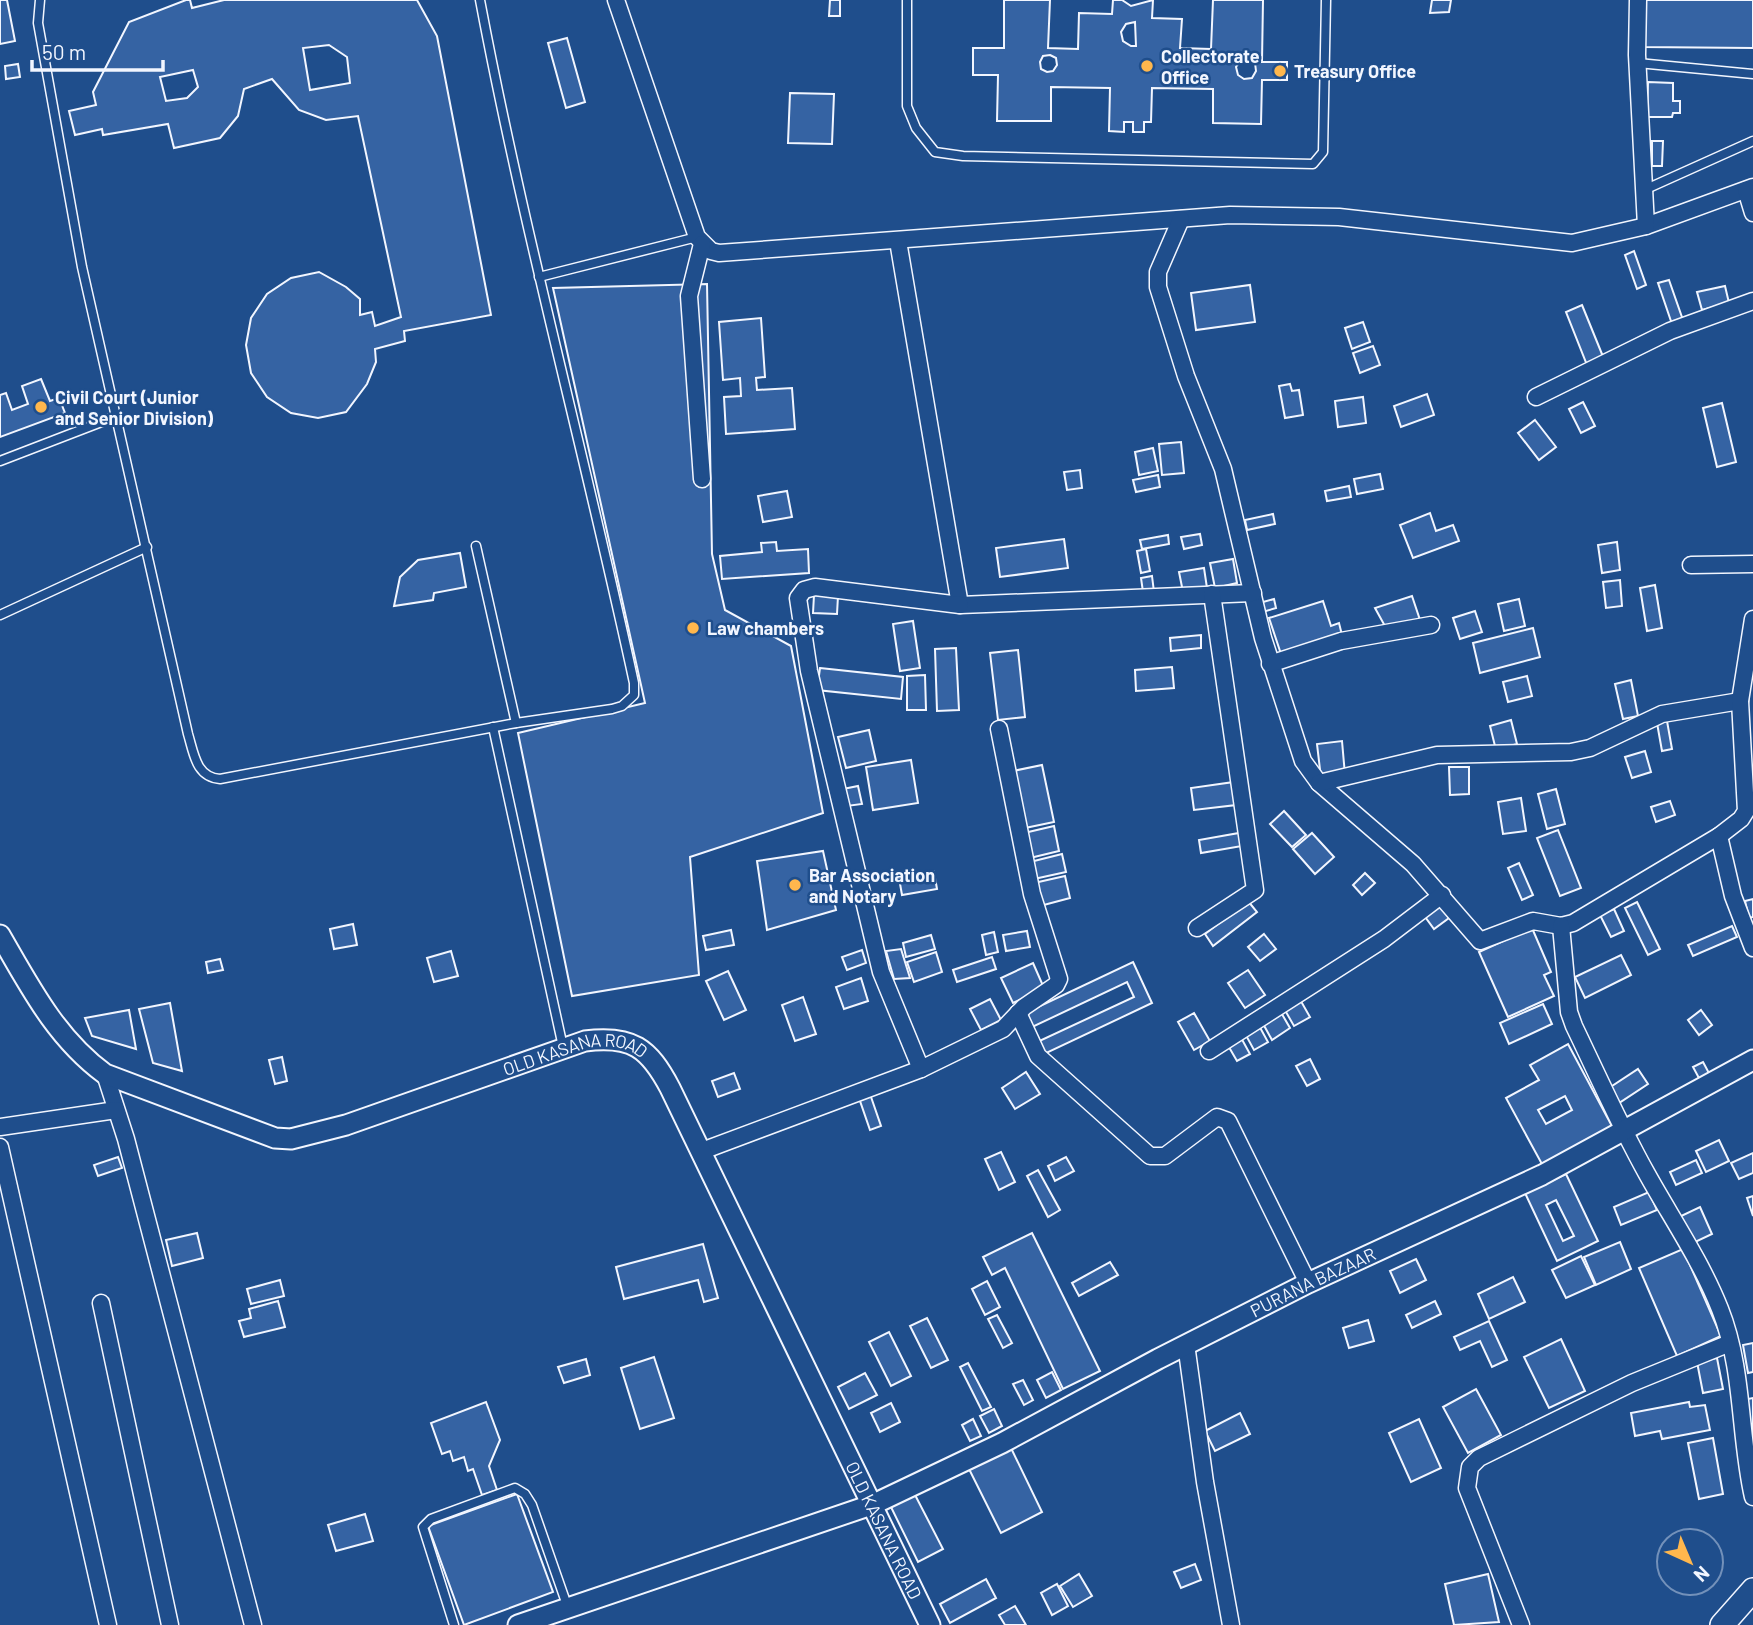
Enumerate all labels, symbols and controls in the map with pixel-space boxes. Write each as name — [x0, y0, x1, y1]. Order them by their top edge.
scale bar — [32, 28, 163, 72]
text: 50 m — [42, 39, 86, 64]
place label: Collectorate Office — [1161, 45, 1260, 88]
marker: Collectorate Office — [1139, 58, 1155, 74]
place label: Treasury Office — [1294, 60, 1416, 82]
marker: Treasury Office — [1272, 63, 1288, 79]
place label: Civil Court (Junior and Senior Division) — [55, 386, 214, 429]
marker: Civil Court (Junior and Senior Division) — [33, 399, 49, 415]
place label: Law chambers — [707, 617, 824, 639]
marker: Law chambers — [685, 620, 701, 636]
place label: Bar Association and Notary — [809, 864, 935, 907]
marker: Bar Association and Notary — [787, 877, 803, 893]
street label: OLD KASANA ROAD — [500, 1028, 652, 1080]
street label: PURANA BAZAAR — [1246, 1242, 1379, 1321]
street label: OLD KASANA ROAD — [841, 1458, 927, 1603]
north arrow — [1655, 1527, 1725, 1597]
text: N — [1690, 1562, 1715, 1587]

